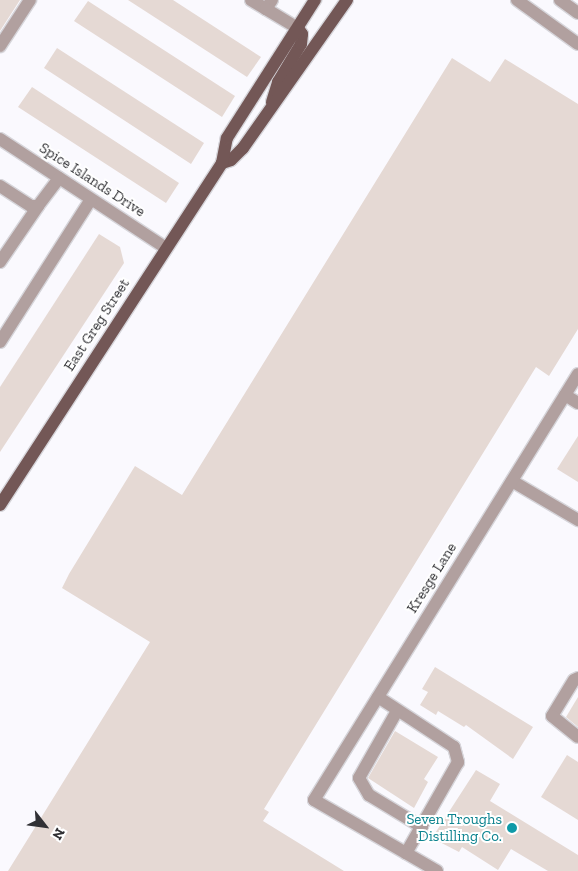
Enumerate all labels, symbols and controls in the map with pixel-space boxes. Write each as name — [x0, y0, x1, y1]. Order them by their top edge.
street label: Spice Islands Drive — [36, 139, 148, 221]
street label: East Greg Street — [60, 275, 134, 375]
street label: Kresge Lane — [403, 540, 461, 616]
north arrow — [20, 801, 70, 851]
place label: Seven Troughs Distilling Co. — [406, 810, 502, 845]
marker: Seven Troughs Distilling Co. — [506, 822, 518, 834]
text: N — [48, 825, 68, 843]

